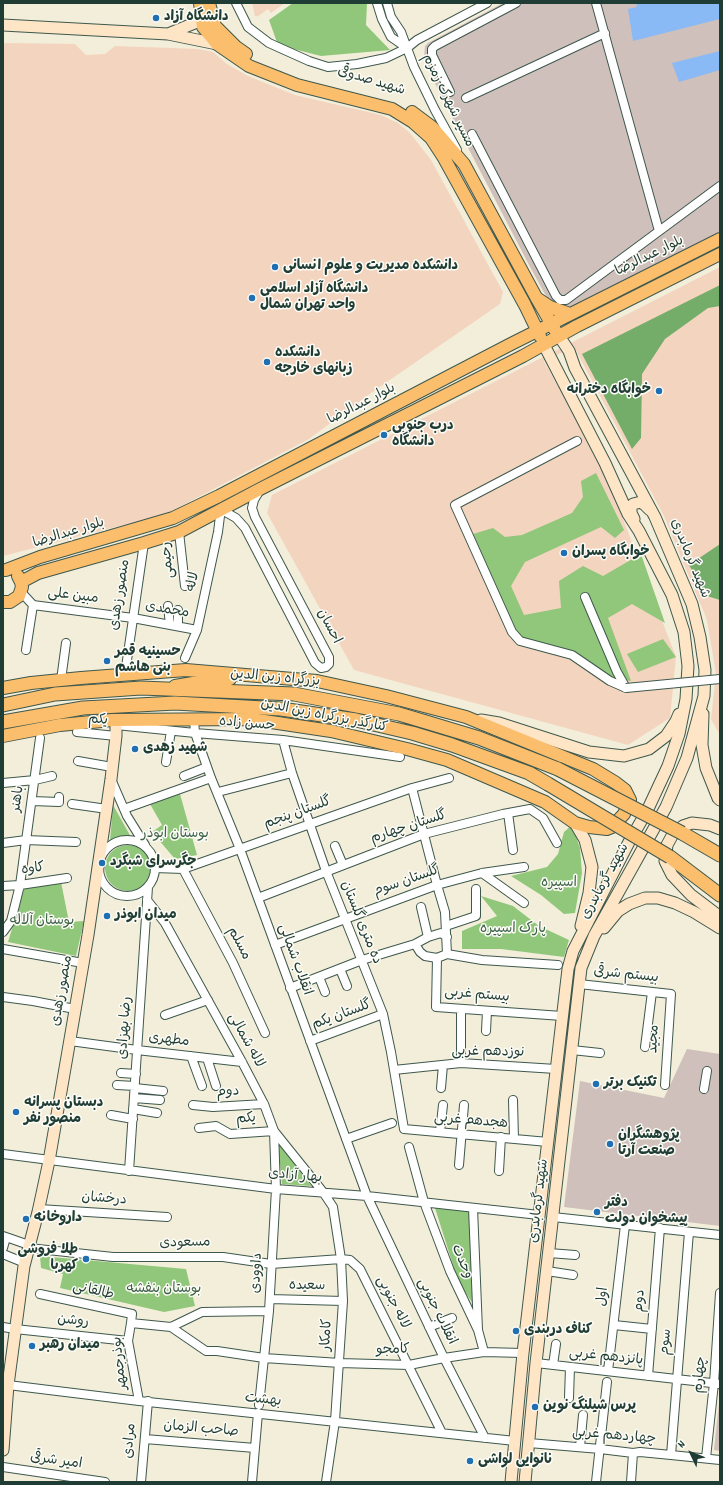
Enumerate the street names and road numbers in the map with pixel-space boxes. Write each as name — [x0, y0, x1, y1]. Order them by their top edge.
street label: مسیر شهرک زمزم — [417, 52, 477, 150]
street label: شهید صدوقی — [335, 64, 407, 100]
street label: بلوار عبدالرضا — [613, 233, 687, 281]
street label: بلوار عبدالرضا — [325, 381, 399, 429]
street label: بلوار عبدالرضا — [31, 515, 107, 553]
street label: شهید گرمابدری — [665, 517, 713, 601]
street label: رحیمی — [159, 541, 179, 579]
street label: منصور زهدی — [107, 558, 135, 632]
street label: لاله — [184, 571, 204, 593]
street label: مبین علی — [47, 586, 99, 608]
street label: محمدی — [144, 599, 190, 623]
street label: احسان — [312, 607, 344, 647]
street label: بزرگراه زین الدین — [229, 667, 321, 691]
street label: کنارگذر بزرگراه زین الدین — [259, 696, 389, 738]
street label: یکم — [87, 712, 109, 730]
street label: حسن زاده — [218, 714, 276, 736]
street label: باهنر — [9, 785, 29, 813]
street label: گلستان پنجم — [262, 794, 334, 834]
street label: گلستان چهارم — [369, 808, 449, 848]
street label: شهید گرمابدری — [578, 841, 634, 923]
street label: کاوه — [20, 860, 46, 880]
street label: گلستان سوم — [372, 863, 442, 901]
street label: ده متری گلستان — [336, 879, 384, 967]
street label: انقلاب شمالی — [273, 922, 315, 998]
street label: مسلم — [222, 925, 254, 963]
street label: منصور زهدی — [49, 954, 77, 1028]
street label: بیستم شرقی — [593, 964, 659, 988]
street label: بیستم غربی — [444, 985, 510, 1007]
street label: رضا بهزادی — [115, 996, 137, 1060]
street label: گلستان یکم — [310, 997, 374, 1035]
street label: لاله شمالی — [223, 1011, 267, 1071]
street label: مجید — [646, 1024, 664, 1054]
street label: مطهری — [148, 1030, 190, 1052]
street label: نوزدهم غربی — [451, 1044, 525, 1062]
street label: دوم — [216, 1084, 240, 1102]
street label: هجدهم غربی — [433, 1110, 509, 1134]
street label: یکم — [236, 1111, 256, 1129]
street label: شهید گرمابدری — [527, 1158, 553, 1244]
street label: بهار آزادی — [267, 1166, 323, 1188]
street label: درخشان — [81, 1190, 127, 1210]
street label: مسعودی — [159, 1235, 211, 1253]
street label: وحدت — [446, 1242, 476, 1282]
street label: داوودی — [249, 1252, 267, 1294]
street label: لاله جنوبی — [372, 1274, 412, 1332]
street label: انقلاب جنوبی — [413, 1276, 459, 1348]
street label: سعیده — [289, 1278, 325, 1296]
street label: طالقانی — [71, 1279, 115, 1305]
street label: اول — [595, 1287, 613, 1307]
street label: دوم — [632, 1289, 650, 1313]
street label: روشن — [56, 1312, 90, 1332]
street label: کامکار — [319, 1318, 337, 1352]
street label: سوم — [657, 1328, 677, 1356]
street label: بوذرجمهر — [110, 1335, 132, 1391]
street label: کامجو — [376, 1342, 410, 1360]
street label: پانزدهم غربی — [568, 1346, 644, 1370]
street label: چهارم — [691, 1356, 711, 1394]
street label: بهشت — [244, 1391, 282, 1411]
street label: صاحب الزمان — [163, 1418, 239, 1442]
street label: مرادی — [121, 1423, 141, 1459]
street label: چهاردهم غربی — [571, 1425, 657, 1449]
street label: امیر شرقی — [29, 1450, 83, 1474]

